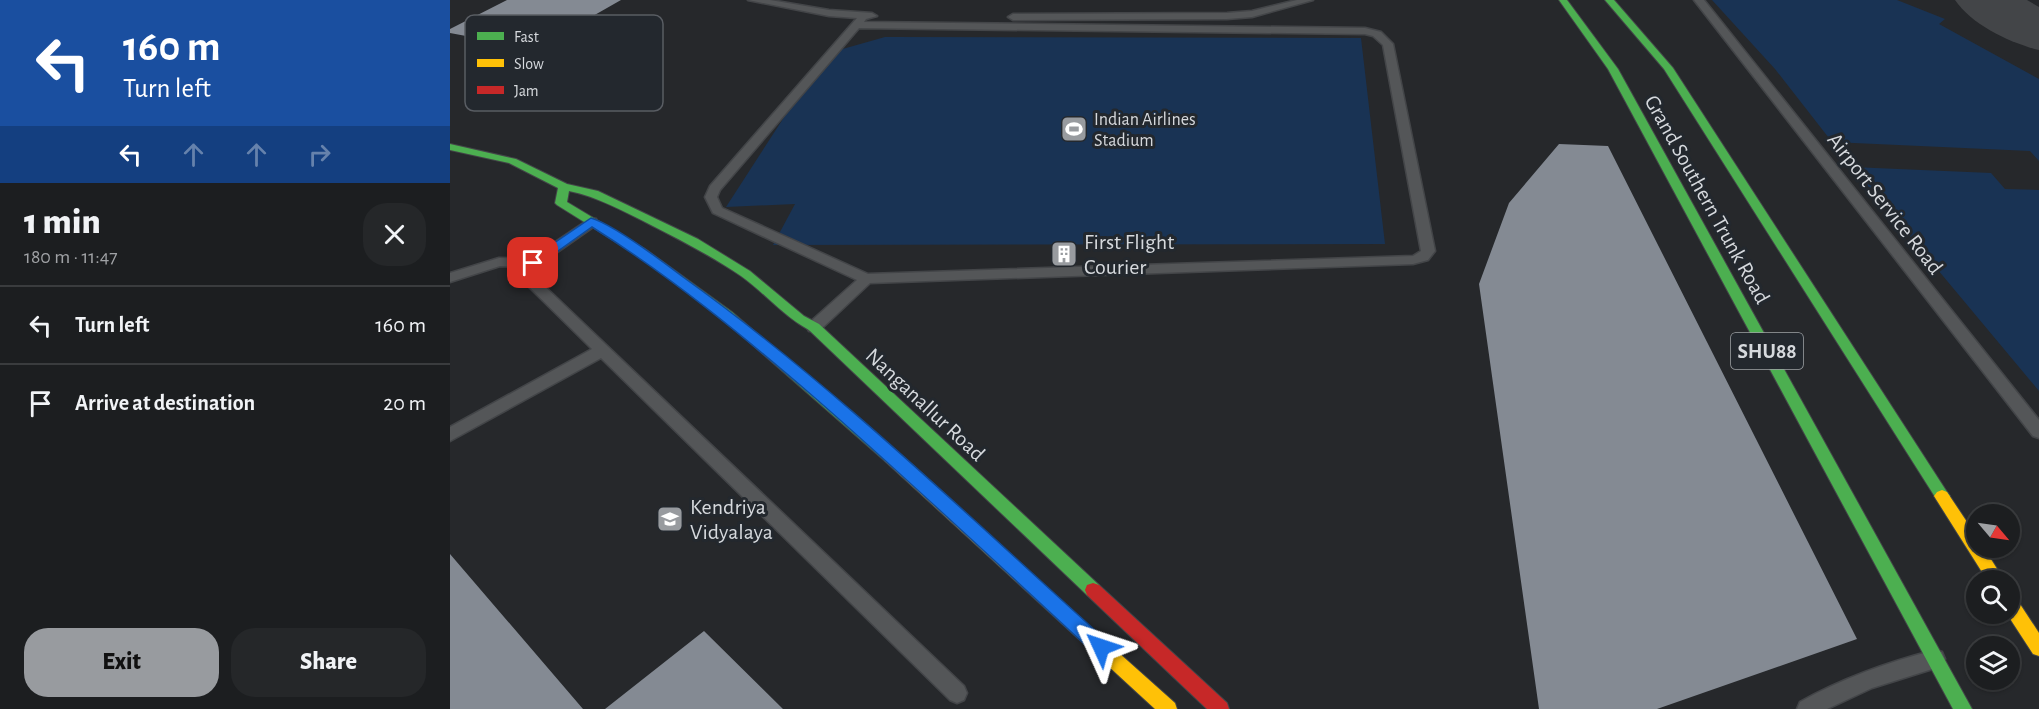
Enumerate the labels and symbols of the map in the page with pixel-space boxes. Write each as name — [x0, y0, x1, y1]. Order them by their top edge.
legend — [465, 15, 663, 111]
text: Fast — [514, 29, 539, 45]
text: Slow — [514, 56, 544, 72]
text: Jam — [514, 83, 539, 99]
street label: Grand Southern Trunk Road — [1641, 91, 1774, 308]
place label: Indian Airlines Stadium — [1094, 111, 1196, 150]
sports icon: Indian Airlines Stadium — [1059, 114, 1089, 144]
street label: Airport Service Road — [1823, 129, 1947, 278]
place label: First Flight Courier — [1084, 231, 1174, 278]
pin — [507, 237, 558, 288]
building icon: First Flight Courier — [1049, 239, 1079, 269]
road number: SHU88 — [1731, 333, 1803, 369]
street label: Nanganallur Road — [861, 344, 989, 465]
place label: Kendriya Vidyalaya — [690, 496, 773, 543]
school or university icon: Kendriya Vidyalaya — [655, 504, 685, 534]
north arrow — [1966, 504, 2020, 558]
position arrow — [1069, 615, 1133, 679]

